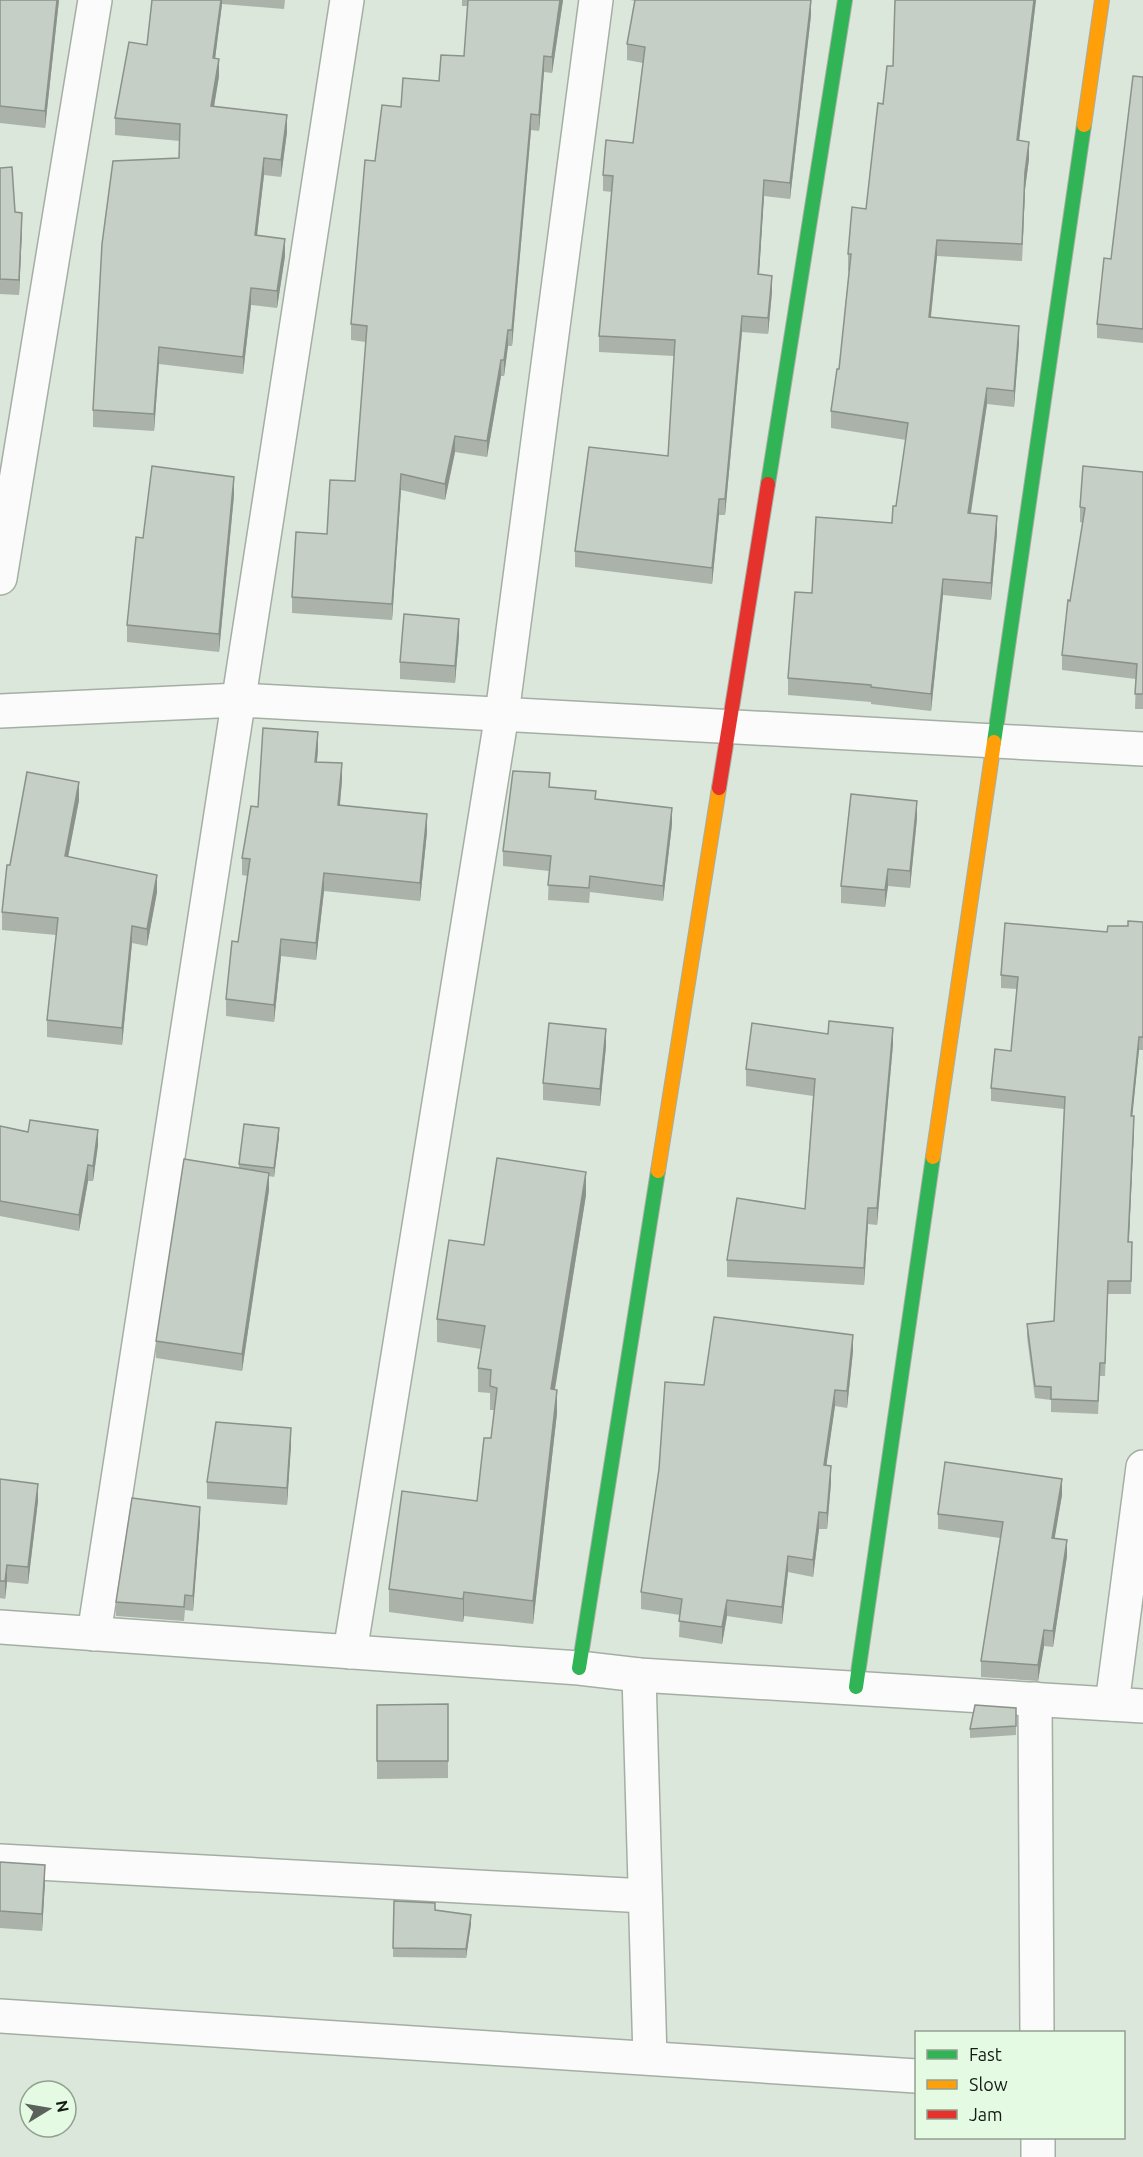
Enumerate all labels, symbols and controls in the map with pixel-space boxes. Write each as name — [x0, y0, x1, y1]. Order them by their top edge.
legend — [915, 2031, 1125, 2139]
text: Fast — [969, 2044, 1002, 2064]
text: Slow — [969, 2074, 1008, 2094]
north arrow — [18, 2079, 78, 2139]
text: N — [53, 2099, 73, 2114]
text: Jam — [969, 2104, 1003, 2124]

